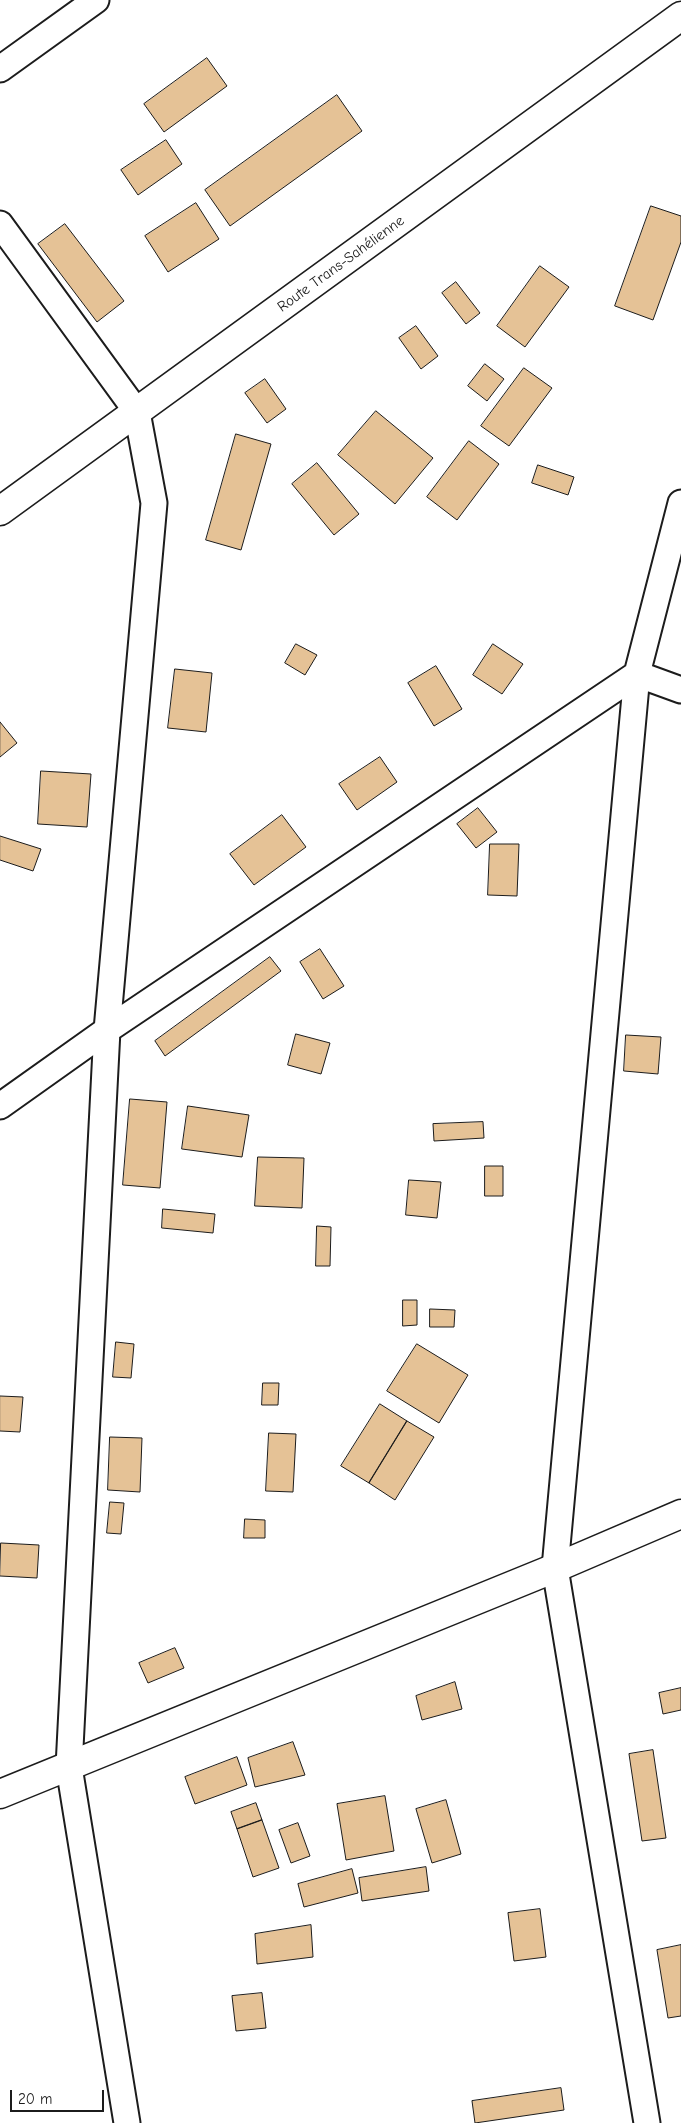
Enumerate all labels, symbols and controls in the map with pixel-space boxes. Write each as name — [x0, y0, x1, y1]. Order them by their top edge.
street label: Route Trans-Sahélienne — [274, 212, 408, 316]
scale bar — [12, 2080, 106, 2112]
text: 20 m — [18, 2090, 52, 2108]

